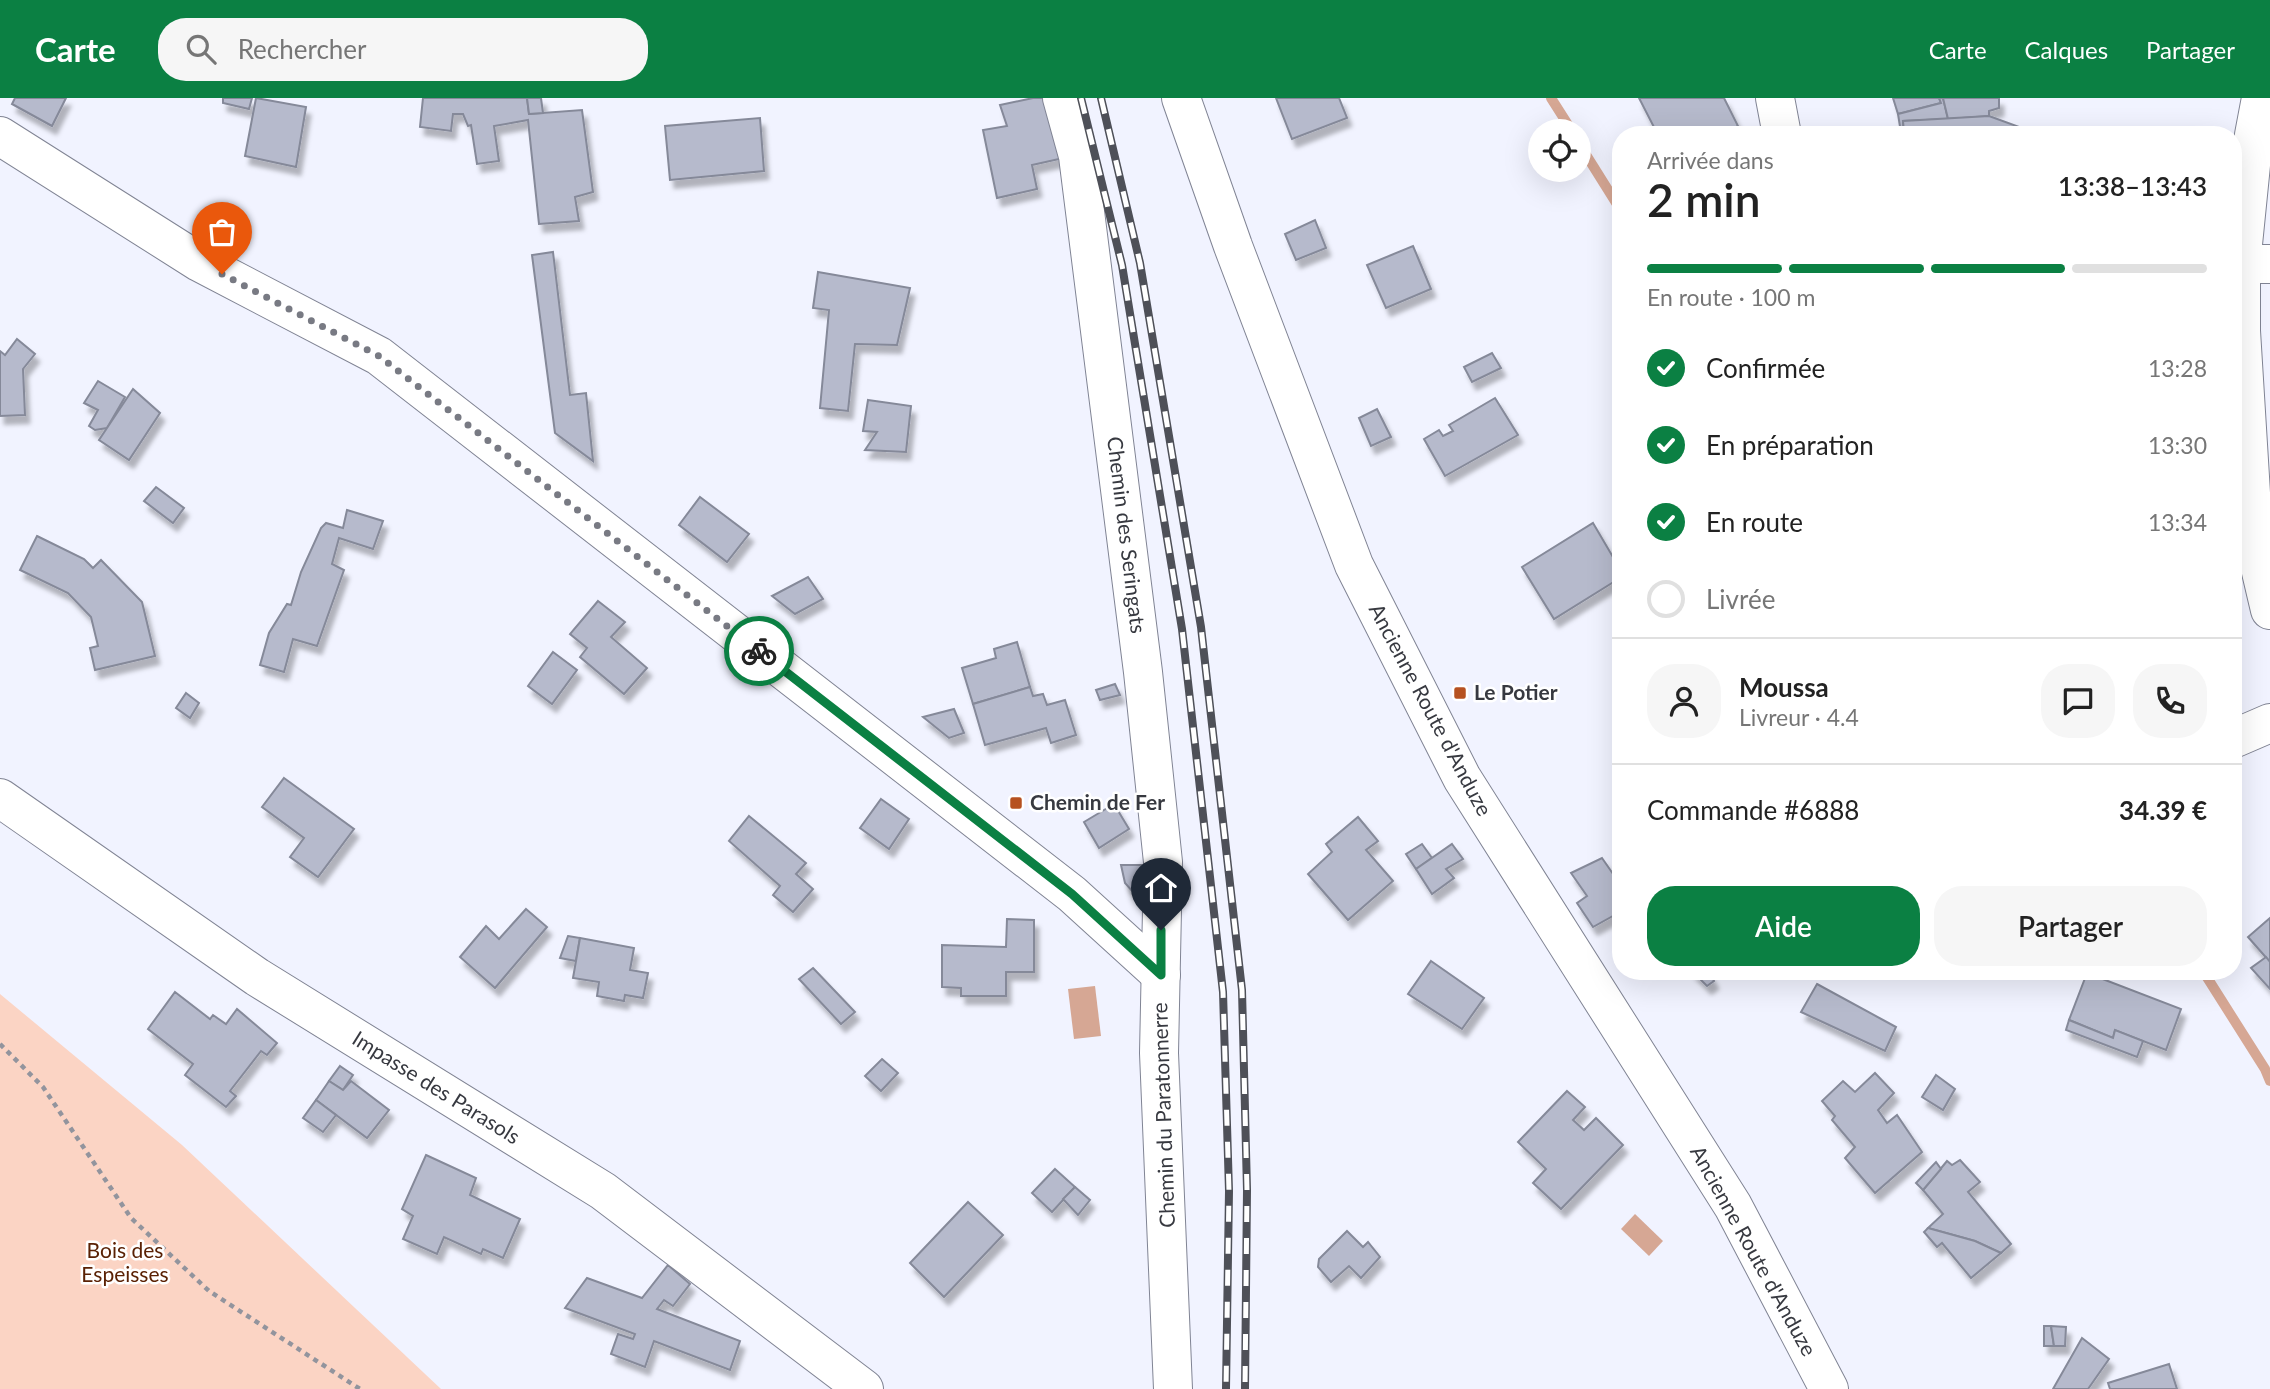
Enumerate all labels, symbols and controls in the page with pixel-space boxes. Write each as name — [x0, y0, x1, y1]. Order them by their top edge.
search box — [158, 18, 648, 81]
text: Carte — [35, 29, 116, 69]
icon: search — [182, 30, 220, 68]
text: Rechercher — [238, 33, 367, 65]
text: Carte — [1929, 35, 1987, 64]
text: Calques — [2025, 35, 2108, 64]
text: Partager — [2146, 35, 2235, 64]
map controls — [1528, 119, 1591, 182]
button: locate — [1528, 119, 1591, 182]
text: Arrivée dans — [1647, 146, 1774, 174]
text: 13:38–13:43 — [2058, 170, 2207, 202]
text: 2 min — [1647, 172, 1761, 227]
pin — [192, 202, 252, 274]
icon: bag — [203, 213, 241, 251]
text: En route · 100 m — [1647, 283, 1815, 311]
icon: check — [1647, 349, 1685, 387]
text: Confirmée — [1706, 352, 1825, 384]
text: 13:28 — [2148, 354, 2207, 382]
icon: check — [1647, 426, 1685, 464]
text: En préparation — [1706, 429, 1874, 461]
text: 13:30 — [2148, 431, 2207, 459]
street label: Chemin des Seringats — [1103, 435, 1152, 635]
icon: check — [1647, 503, 1685, 541]
text: En route — [1706, 506, 1803, 538]
text: 13:34 — [2148, 508, 2207, 536]
text: Livrée — [1706, 583, 1775, 615]
street label: Ancienne Route d'Anduze — [1365, 599, 1498, 820]
courier — [724, 616, 794, 686]
icon: bike — [740, 632, 778, 670]
button: person — [1647, 664, 1721, 738]
button: chat — [2041, 664, 2115, 738]
button: phone — [2133, 664, 2207, 738]
text: Moussa — [1739, 671, 1829, 703]
place label: Le Potier — [1474, 679, 1558, 704]
marker: Le Potier — [1452, 685, 1468, 701]
text: Livreur · 4.4 — [1739, 703, 1859, 731]
place label: Chemin de Fer — [1030, 789, 1165, 814]
text: Commande #6888 — [1647, 794, 1859, 826]
text: 34.39 € — [2119, 794, 2207, 826]
marker: Chemin de Fer — [1008, 795, 1024, 811]
pin — [1131, 858, 1191, 930]
icon: home — [1142, 869, 1180, 907]
button: Aide — [1647, 886, 1920, 966]
button: Partager — [1934, 886, 2207, 966]
street label: Chemin du Paratonnerre — [1146, 1002, 1179, 1228]
street label: Impasse des Parasols — [348, 1025, 525, 1148]
street label: Ancienne Route d'Anduze — [1686, 1141, 1823, 1360]
park label: Bois des Espeisses — [81, 1237, 169, 1286]

